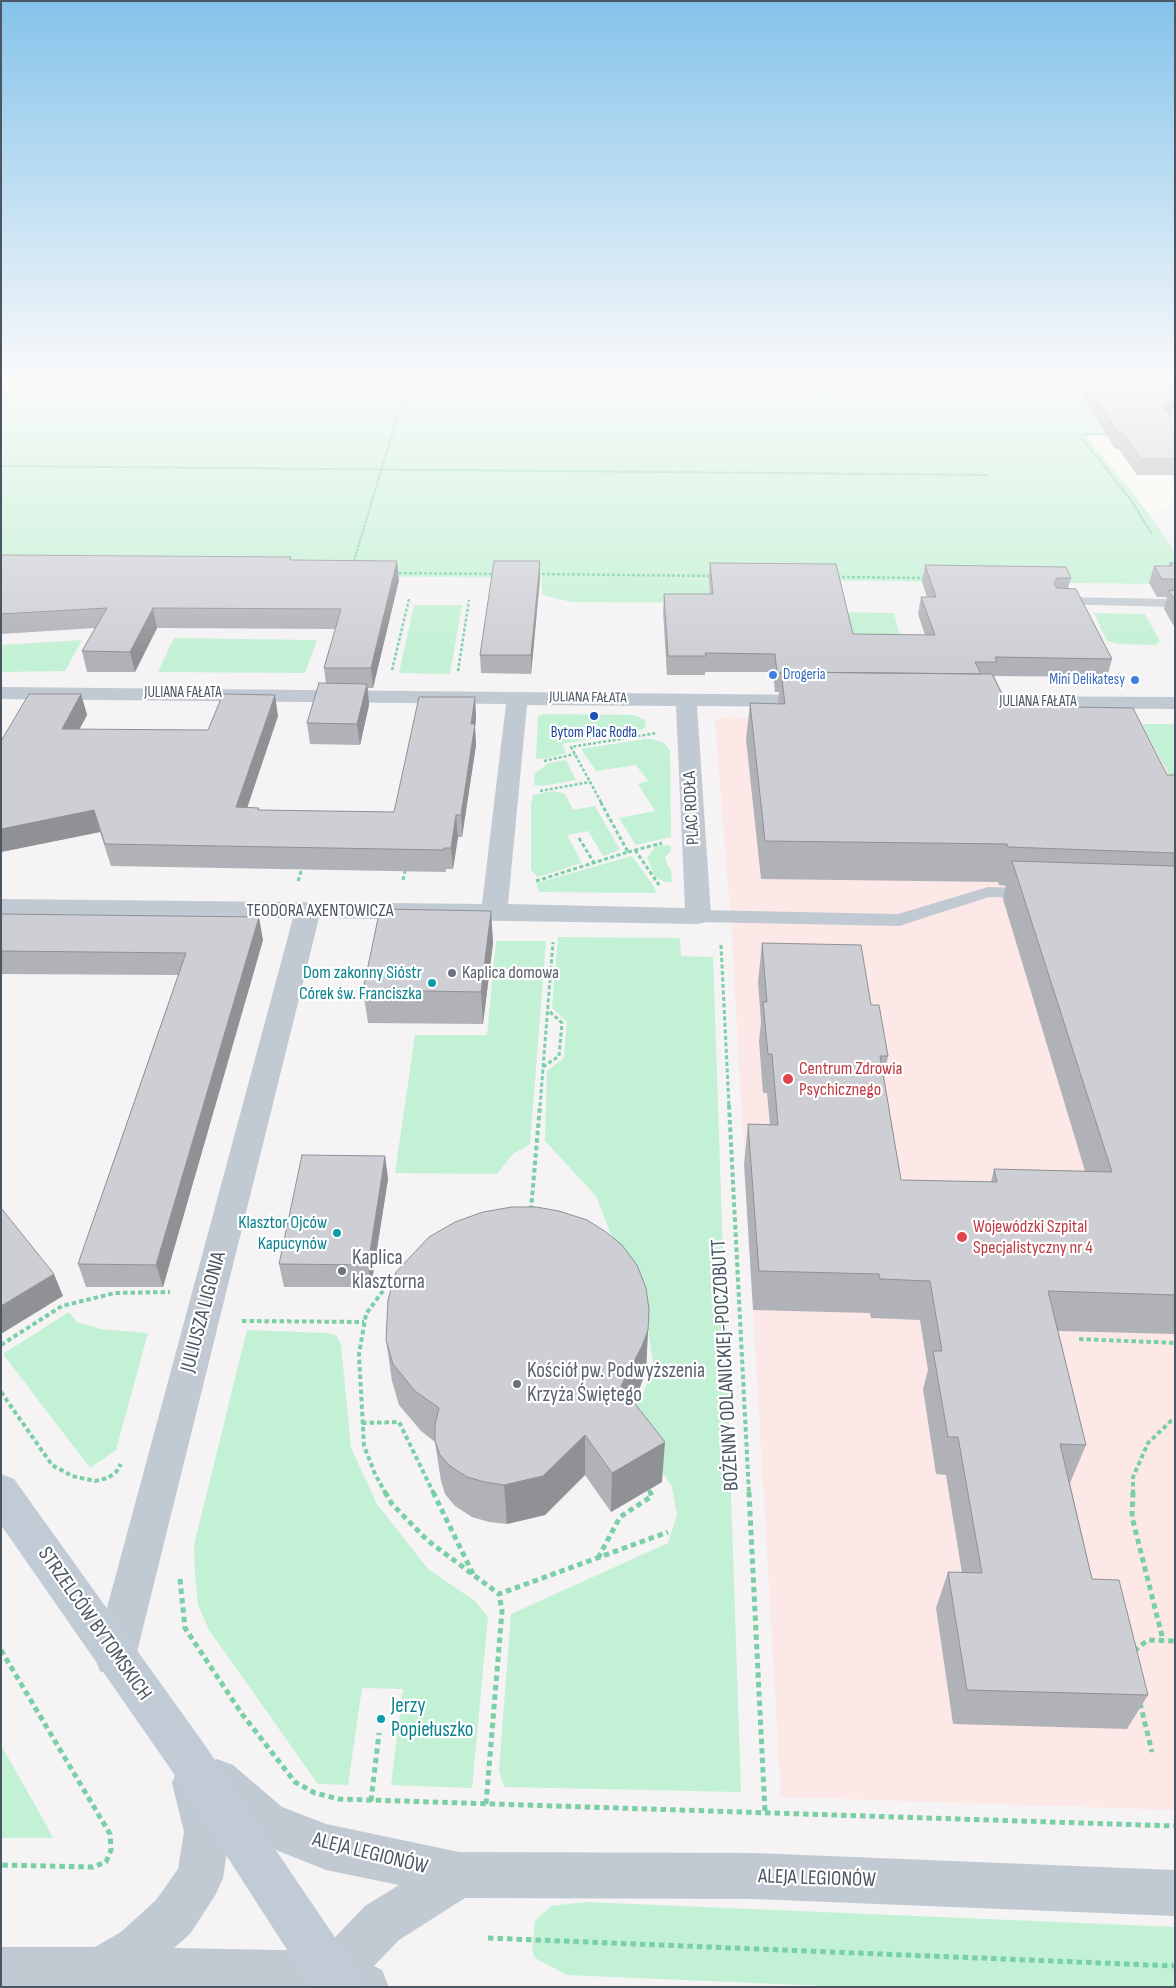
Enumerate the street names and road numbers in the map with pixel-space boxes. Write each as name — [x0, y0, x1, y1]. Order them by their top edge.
street label: JULIANA FAŁATA — [144, 684, 222, 702]
street label: JULIANA FAŁATA — [549, 688, 627, 708]
street label: JULIANA FAŁATA — [999, 693, 1077, 711]
street label: PLAC RODŁA — [679, 770, 705, 846]
street label: TEODORA AXENTOWICZA — [247, 900, 393, 922]
street label: BOŻENNY ODLANICKIEJ-POCZOBUTT — [707, 1238, 745, 1492]
street label: JULIUSZA LIGONIA — [176, 1249, 232, 1375]
street label: STRZELCÓW BYTOMSKICH — [32, 1542, 156, 1706]
street label: ALEJA LEGIONÓW — [310, 1828, 430, 1880]
street label: ALEJA LEGIONÓW — [758, 1864, 876, 1894]

